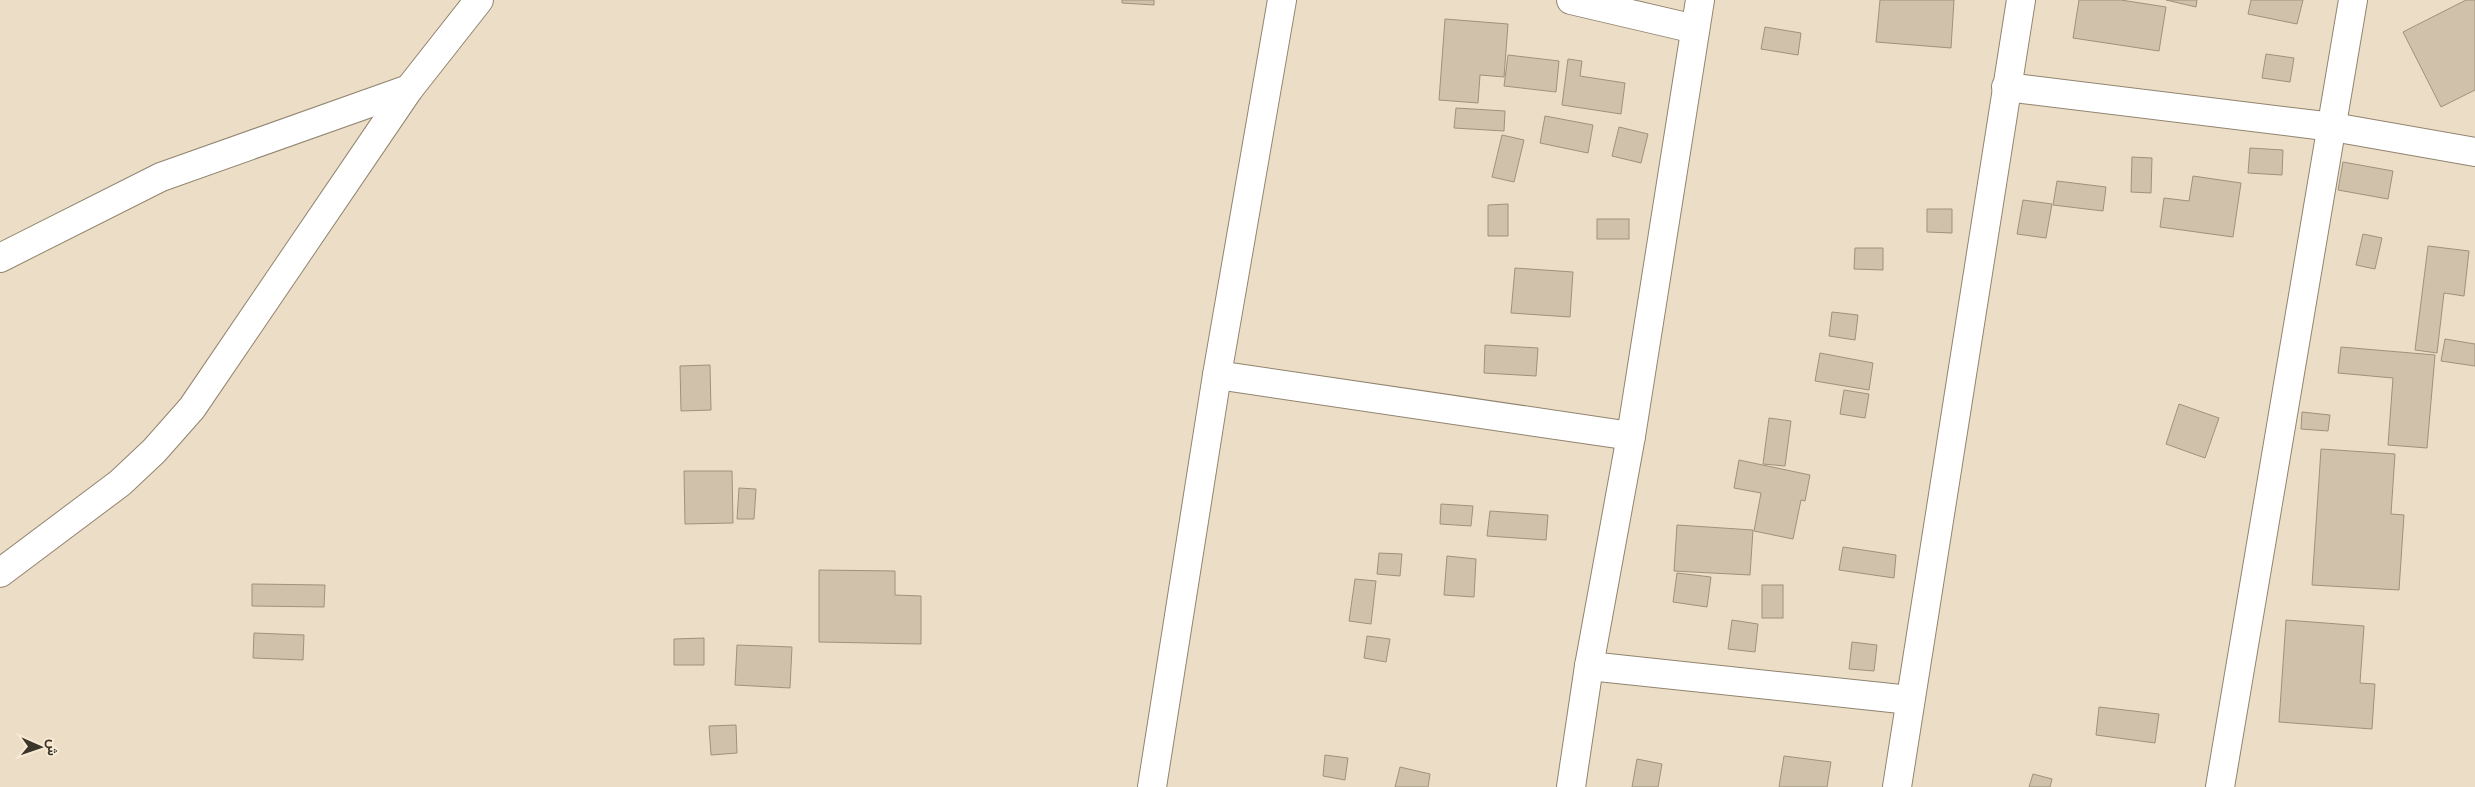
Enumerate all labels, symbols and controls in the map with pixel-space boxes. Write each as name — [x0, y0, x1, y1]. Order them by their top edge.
north arrow — [15, 722, 65, 772]
text: ش — [44, 739, 61, 756]

